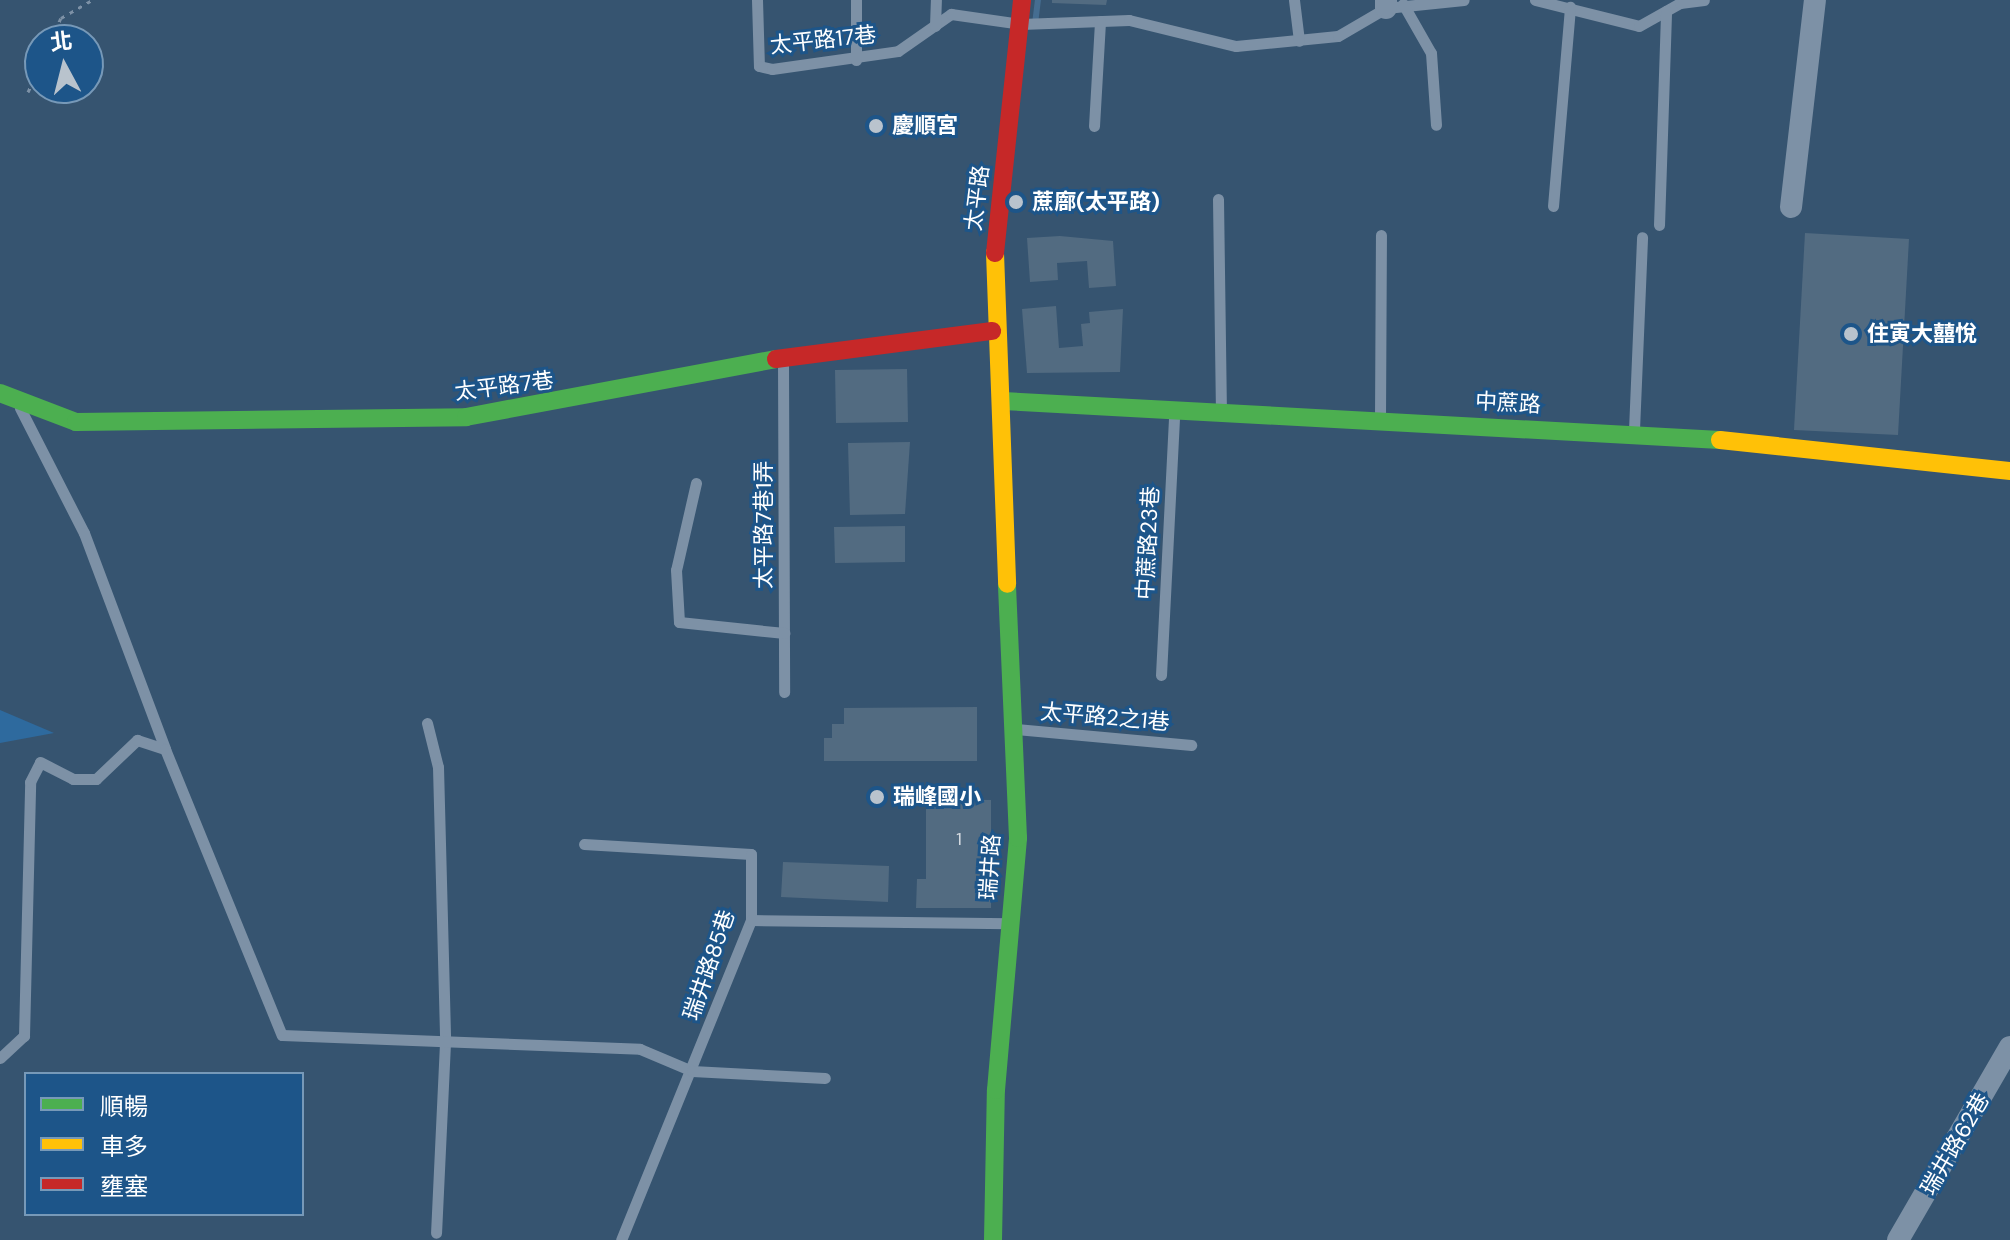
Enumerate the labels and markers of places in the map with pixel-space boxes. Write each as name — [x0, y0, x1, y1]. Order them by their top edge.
place label: 慶順宮 — [892, 113, 958, 139]
marker: 慶順宮 — [867, 117, 885, 135]
place label: 蔗廍(太平路) — [1032, 189, 1160, 215]
marker: 蔗廍(太平路) — [1007, 193, 1025, 211]
place label: 住寅大囍悅 — [1867, 321, 1977, 347]
marker: 住寅大囍悅 — [1842, 325, 1860, 343]
place label: 瑞峰國小 — [893, 784, 981, 810]
marker: 瑞峰國小 — [868, 788, 886, 806]

